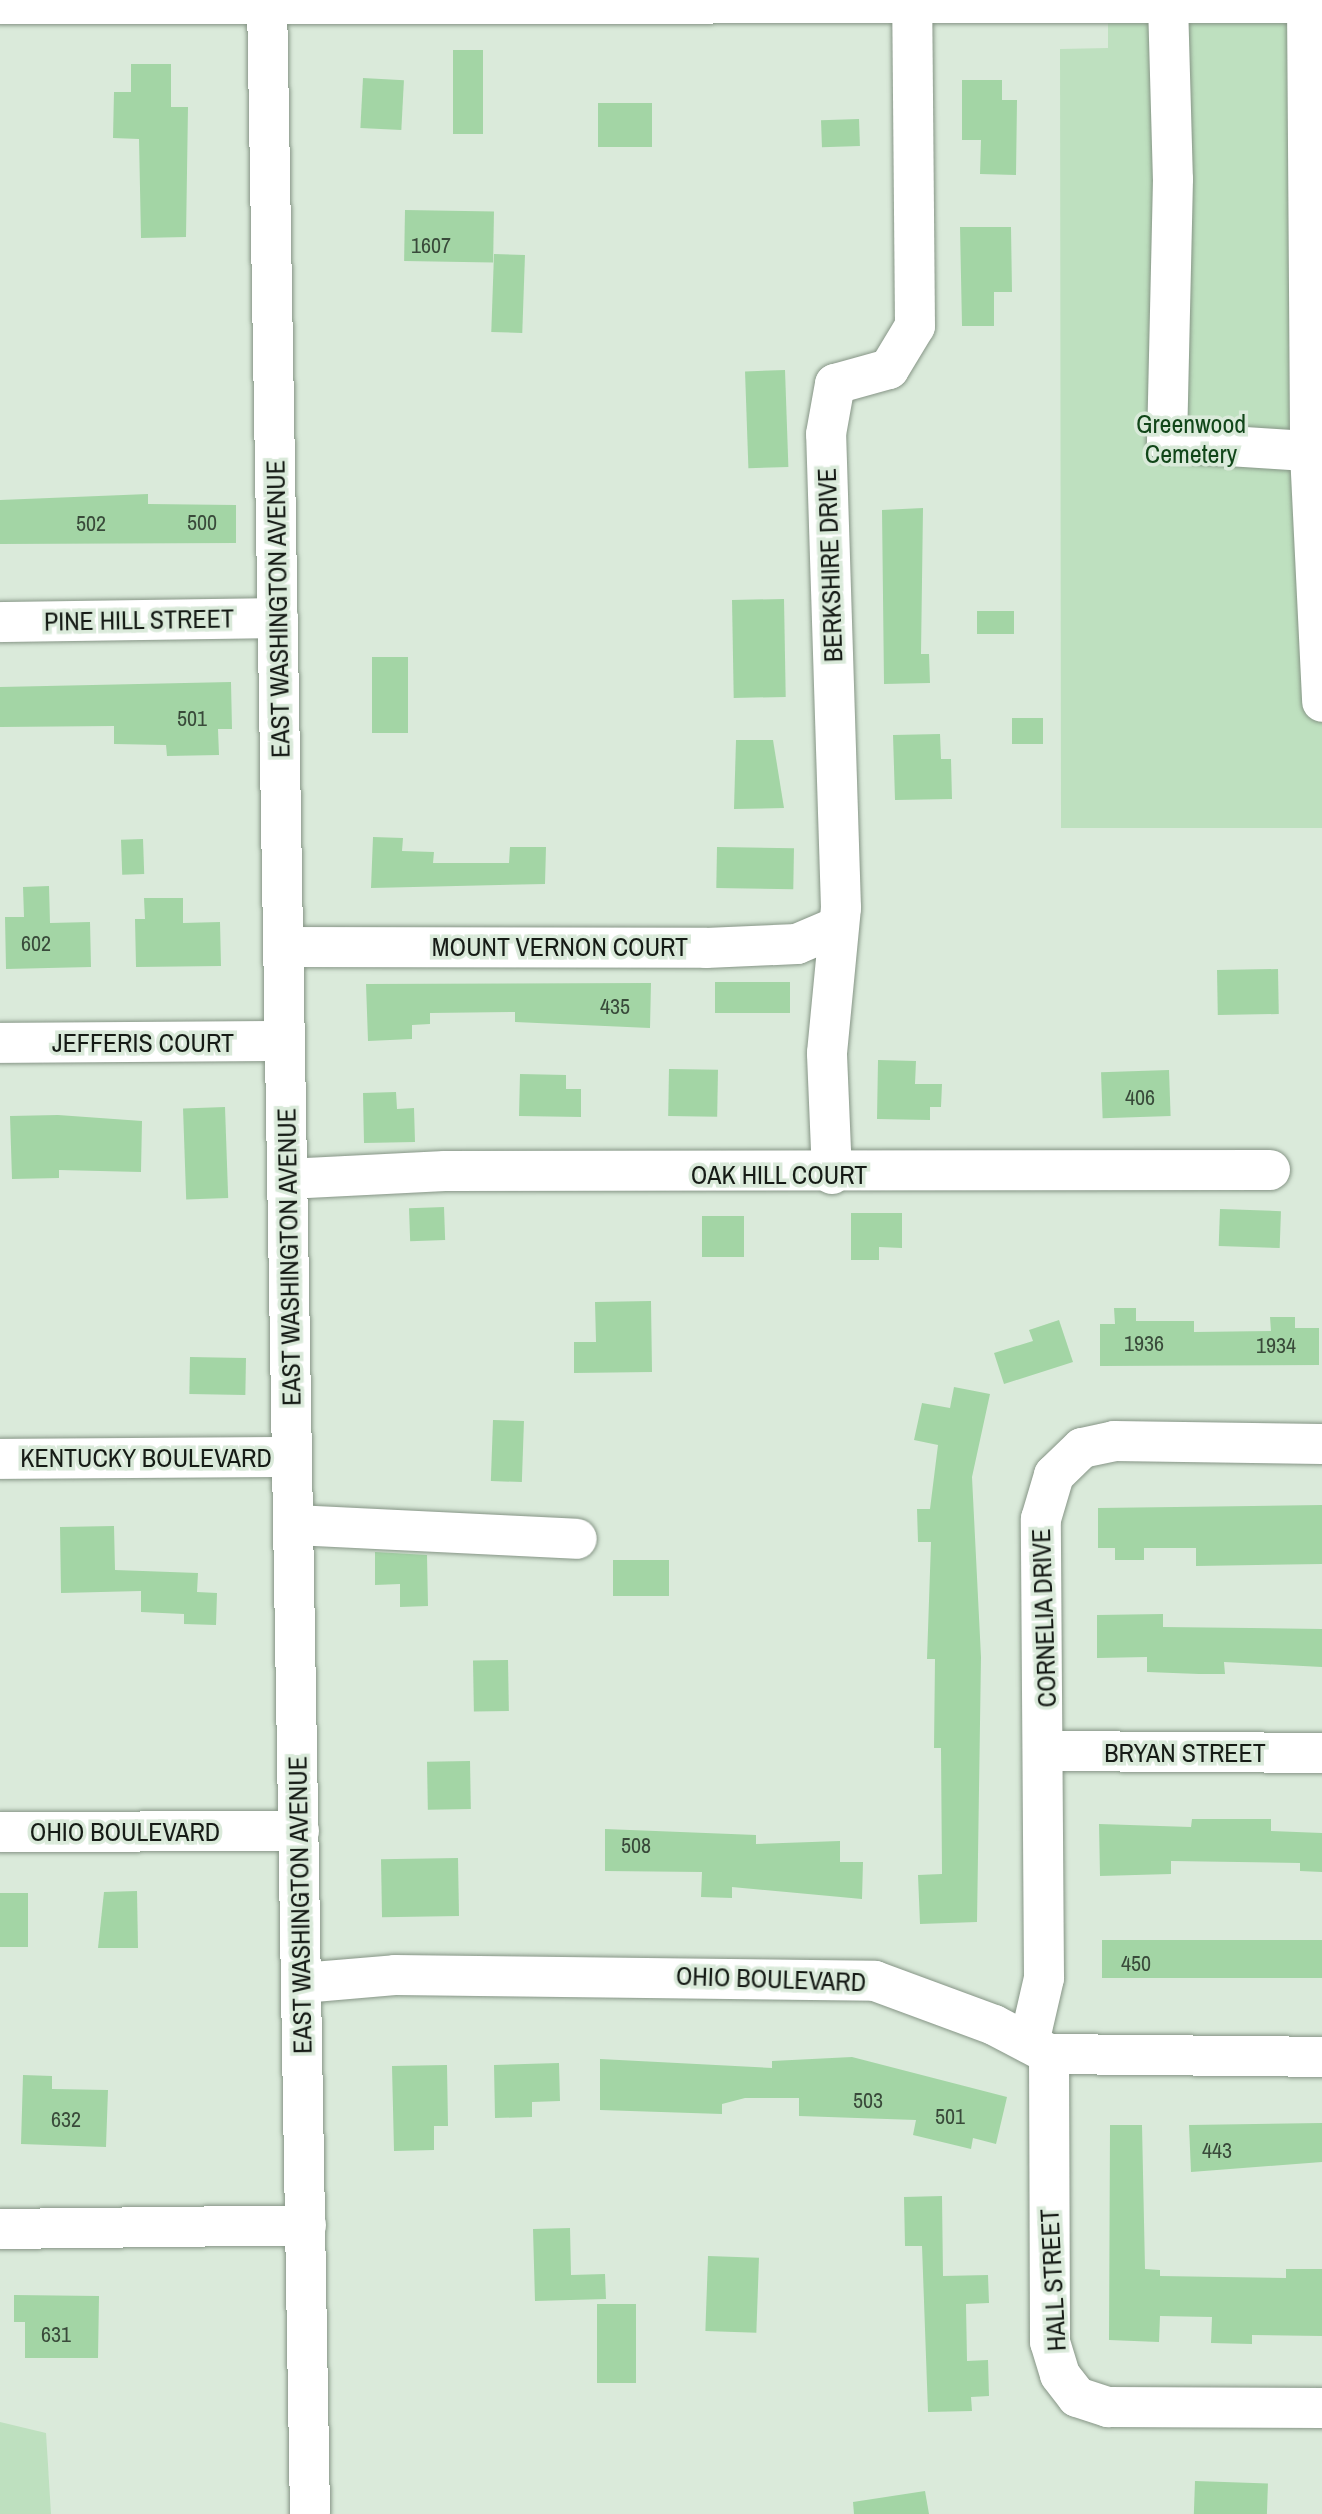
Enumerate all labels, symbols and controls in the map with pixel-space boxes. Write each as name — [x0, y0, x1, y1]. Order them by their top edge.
house number: 1607 — [411, 233, 451, 259]
park label: Greenwood Cemetery — [1136, 408, 1246, 470]
street label: EAST WASHINGTON AVENUE — [260, 459, 296, 759]
street label: BERKSHIRE DRIVE — [811, 467, 849, 663]
house number: 500 — [187, 510, 217, 536]
house number: 502 — [76, 511, 106, 537]
street label: PINE HILL STREET — [43, 603, 235, 637]
house number: 501 — [177, 706, 207, 732]
house number: 602 — [21, 931, 51, 957]
street label: MOUNT VERNON COURT — [432, 931, 688, 963]
house number: 435 — [600, 994, 630, 1020]
street label: JEFFERIS COURT — [52, 1027, 234, 1059]
house number: 406 — [1125, 1085, 1155, 1111]
street label: EAST WASHINGTON AVENUE — [271, 1107, 307, 1407]
street label: OAK HILL COURT — [690, 1159, 868, 1191]
house number: 1936 — [1124, 1331, 1164, 1357]
house number: 1934 — [1256, 1333, 1296, 1359]
street label: KENTUCKY BOULEVARD — [20, 1442, 272, 1474]
street label: CORNELIA DRIVE — [1025, 1527, 1063, 1709]
street label: BRYAN STREET — [1104, 1737, 1266, 1769]
street label: EAST WASHINGTON AVENUE — [282, 1755, 318, 2055]
street label: OHIO BOULEVARD — [30, 1816, 220, 1848]
house number: 508 — [621, 1833, 651, 1859]
house number: 450 — [1121, 1951, 1151, 1977]
street label: OHIO BOULEVARD — [675, 1960, 867, 1998]
house number: 503 — [853, 2088, 883, 2114]
house number: 501 — [935, 2104, 965, 2130]
house number: 632 — [51, 2107, 81, 2133]
house number: 443 — [1202, 2138, 1232, 2164]
street label: HALL STREET — [1034, 2208, 1072, 2352]
house number: 631 — [41, 2322, 71, 2348]

